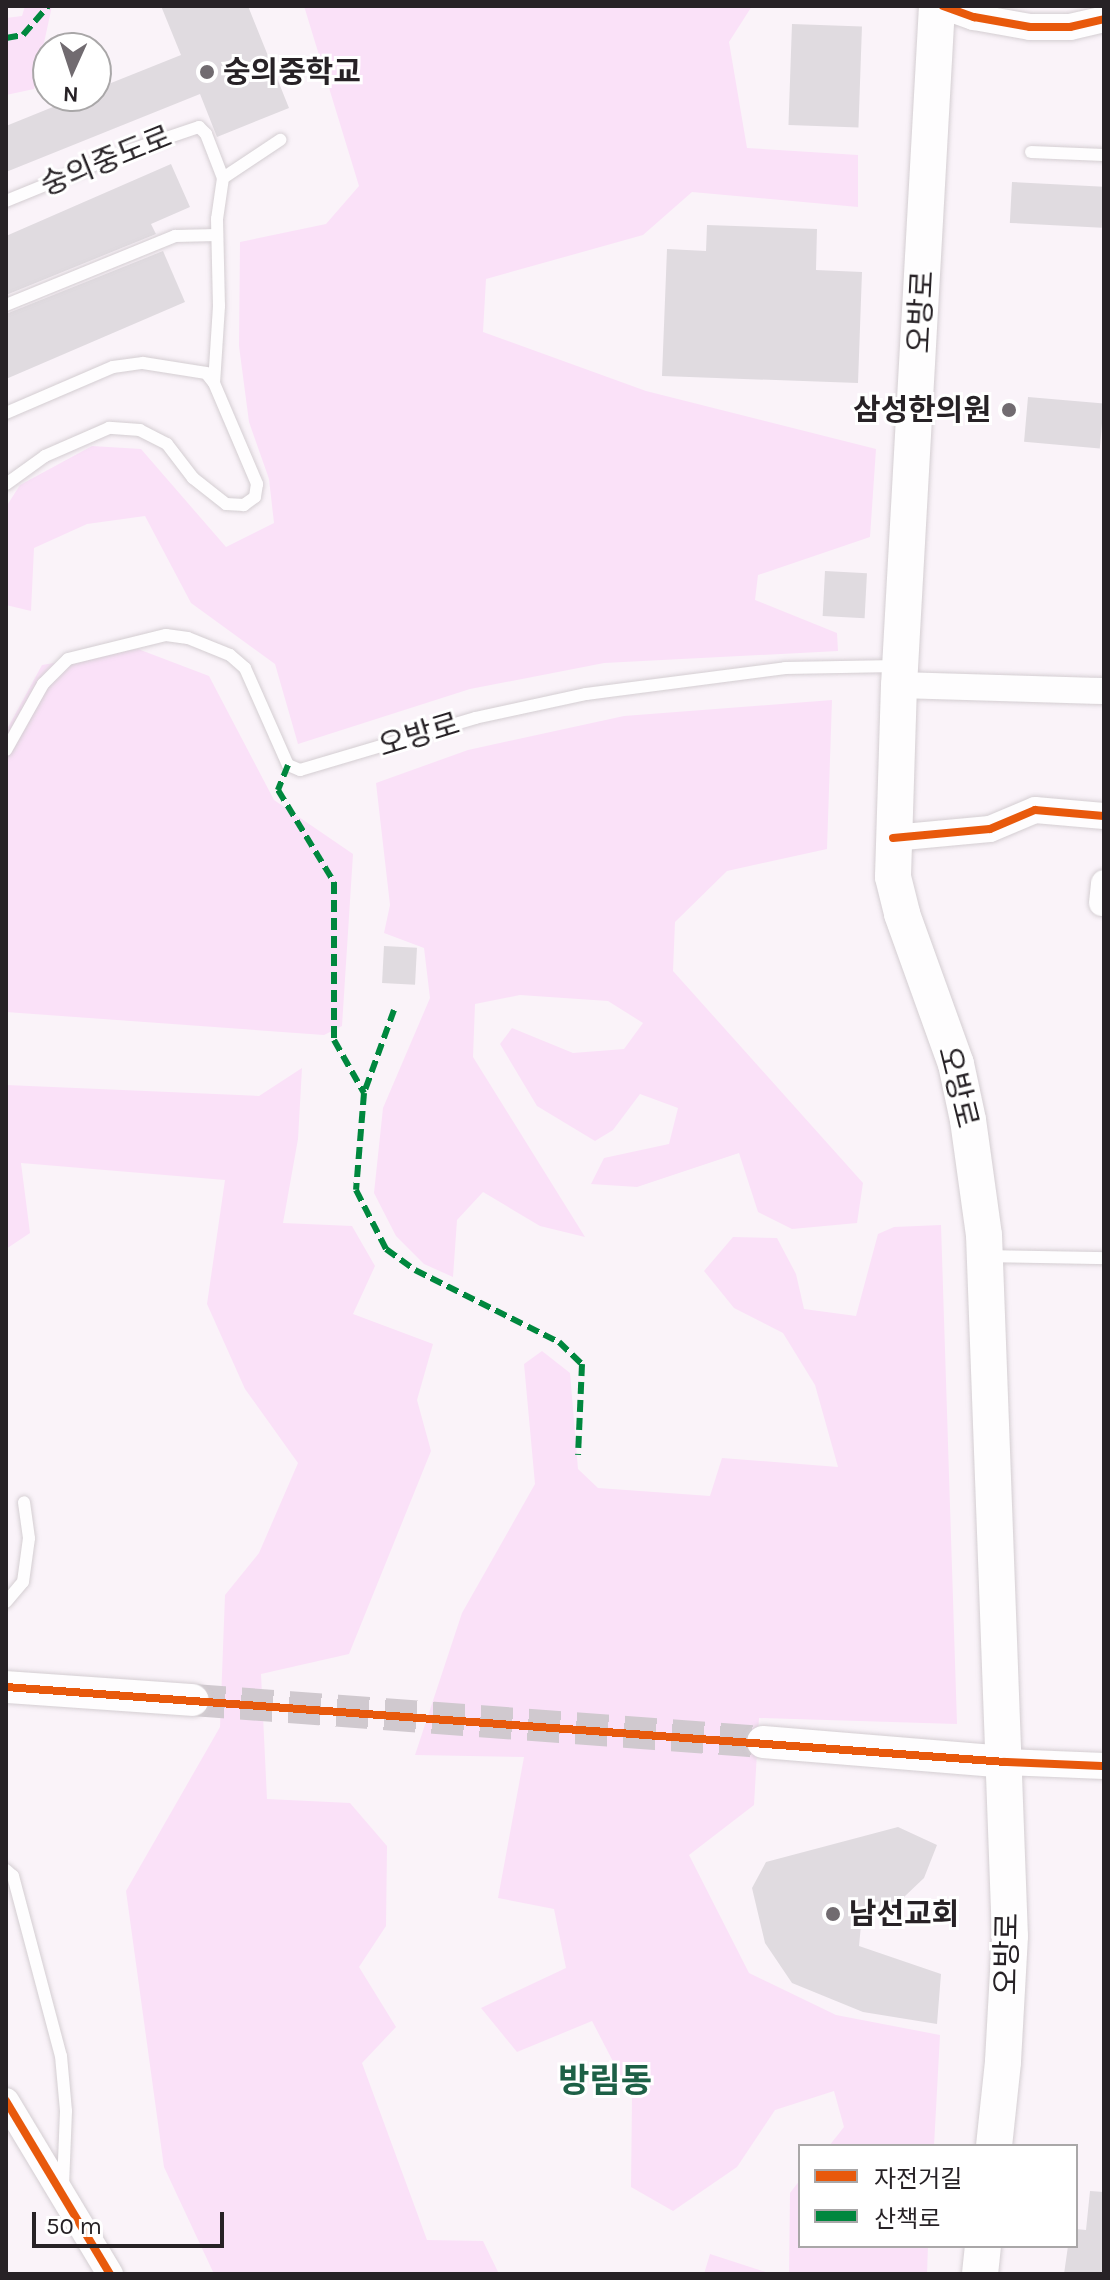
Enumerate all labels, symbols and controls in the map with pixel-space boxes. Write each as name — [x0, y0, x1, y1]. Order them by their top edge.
north arrow — [32, 32, 112, 112]
place label: 숭의중학교 — [223, 54, 361, 90]
marker: 숭의중학교 — [198, 63, 216, 81]
text: N — [62, 81, 79, 107]
street label: 숭의중도로 — [35, 118, 177, 204]
street label: 오방로 — [901, 270, 941, 354]
place label: 삼성한의원 — [853, 392, 991, 428]
marker: 삼성한의원 — [998, 399, 1020, 421]
street label: 오방로 — [374, 706, 464, 764]
street label: 오방로 — [931, 1042, 985, 1132]
place label: 남선교회 — [849, 1896, 959, 1932]
marker: 남선교회 — [824, 1905, 842, 1923]
street label: 오방로 — [988, 1912, 1026, 1996]
district label: 방림동 — [558, 2062, 652, 2102]
legend — [798, 2144, 1078, 2248]
text: 자전거길 — [874, 2165, 962, 2193]
scale bar — [36, 2196, 228, 2246]
text: 산책로 — [874, 2205, 940, 2233]
text: 50 m — [46, 2212, 102, 2240]

